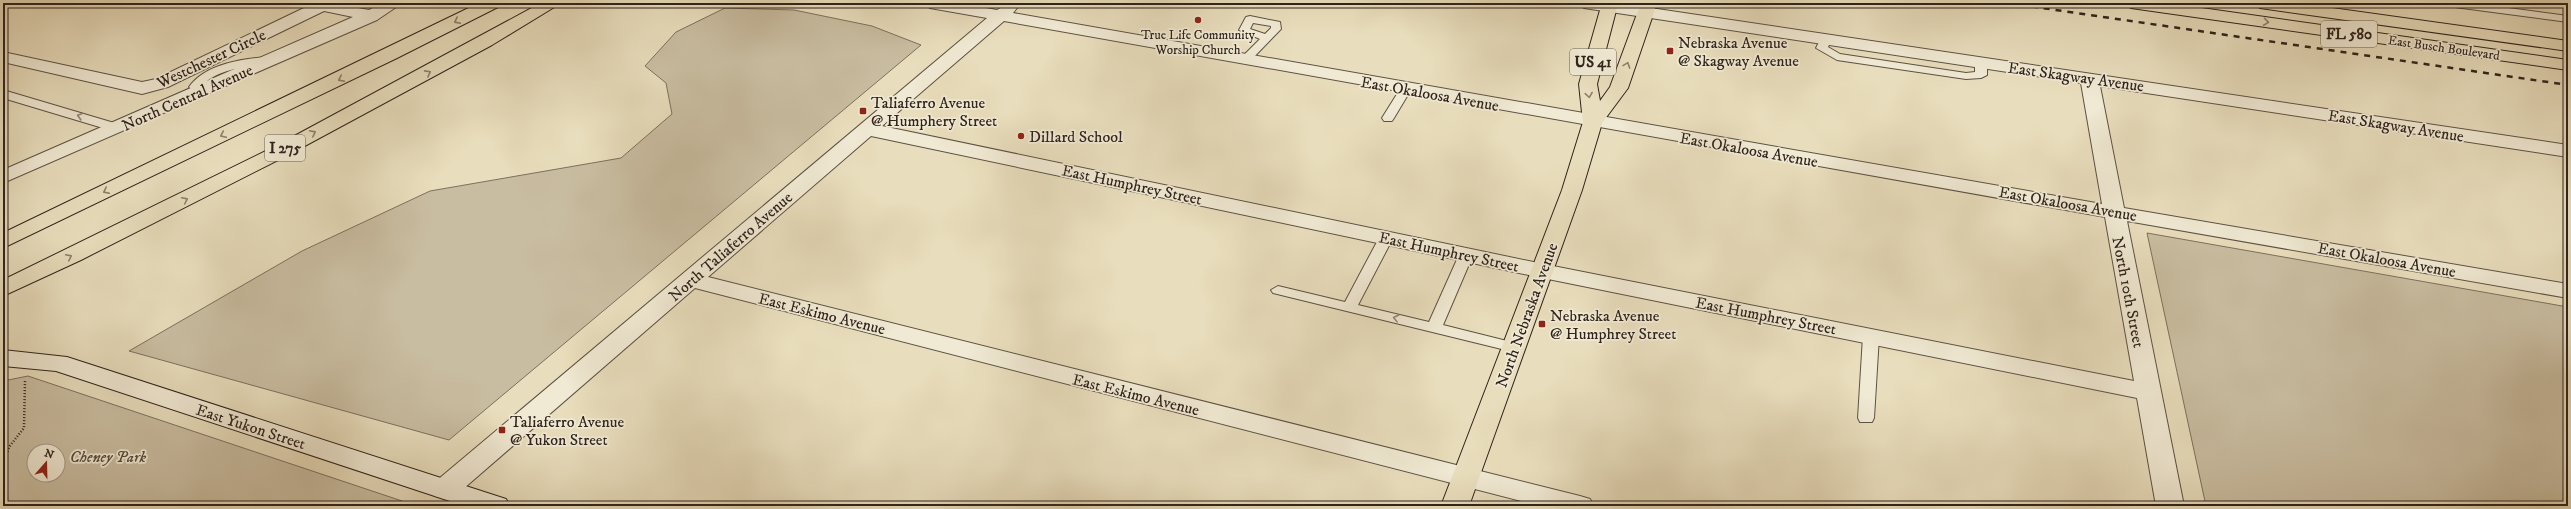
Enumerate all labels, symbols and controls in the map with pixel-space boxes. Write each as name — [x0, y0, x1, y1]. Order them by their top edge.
marker: True Life Community Worship Church — [1193, 15, 1203, 25]
one-way arrow — [454, 16, 461, 24]
one-way arrow — [2263, 17, 2269, 26]
road number: FL 580 — [2321, 21, 2377, 47]
street label: Westchester Circle — [153, 25, 270, 93]
place label: True Life Community Worship Church — [1141, 27, 1256, 58]
street label: East Busch Boulevard — [2387, 32, 2501, 64]
place label: Nebraska Avenue @ Skagway Avenue — [1678, 33, 1799, 71]
marker: Nebraska Avenue @ Skagway Avenue — [1665, 46, 1675, 56]
road number: US 41 — [1570, 49, 1616, 75]
street label: East Skagway Avenue — [2006, 58, 2146, 97]
street label: North Central Avenue — [119, 60, 256, 136]
one-way arrow — [1623, 61, 1631, 68]
one-way arrow — [424, 70, 431, 77]
street label: East Okaloosa Avenue — [1359, 72, 1501, 116]
one-way arrow — [337, 74, 345, 82]
one-way arrow — [1584, 92, 1593, 98]
place label: Taliaferro Avenue @ Humphery Street — [871, 93, 997, 131]
street label: East Skagway Avenue — [2326, 105, 2466, 147]
marker: Taliaferro Avenue @ Humphery Street — [858, 106, 868, 116]
one-way arrow — [77, 112, 84, 121]
place label: Dillard School — [1029, 127, 1123, 147]
street label: East Okaloosa Avenue — [1678, 128, 1820, 172]
one-way arrow — [220, 130, 228, 138]
one-way arrow — [309, 131, 316, 138]
marker: Dillard School — [1016, 131, 1026, 141]
road number: I 275 — [265, 135, 305, 161]
street label: East Humphrey Street — [1060, 160, 1204, 210]
street label: East Okaloosa Avenue — [1997, 182, 2139, 226]
one-way arrow — [103, 186, 110, 194]
street label: North Taliaferro Avenue — [665, 187, 797, 306]
one-way arrow — [181, 197, 189, 204]
street label: East Humphrey Street — [1377, 227, 1521, 277]
street label: North 10th Street — [2107, 235, 2149, 349]
street label: East Okaloosa Avenue — [2316, 238, 2458, 282]
street label: North Nebraska Avenue — [1491, 240, 1563, 391]
one-way arrow — [65, 255, 72, 262]
street label: East Eskimo Avenue — [756, 289, 888, 339]
street label: East Humphrey Street — [1694, 293, 1838, 339]
place label: Nebraska Avenue @ Humphrey Street — [1550, 306, 1676, 344]
one-way arrow — [1393, 315, 1399, 323]
marker: Nebraska Avenue @ Humphrey Street — [1537, 319, 1547, 329]
street label: East Eskimo Avenue — [1070, 370, 1202, 420]
street label: East Yukon Street — [193, 400, 308, 454]
place label: Taliaferro Avenue @ Yukon Street — [510, 412, 625, 450]
marker: Taliaferro Avenue @ Yukon Street — [497, 425, 507, 435]
north arrow — [26, 443, 66, 483]
text: N — [42, 446, 56, 463]
park label: Cheney Park — [70, 447, 147, 467]

